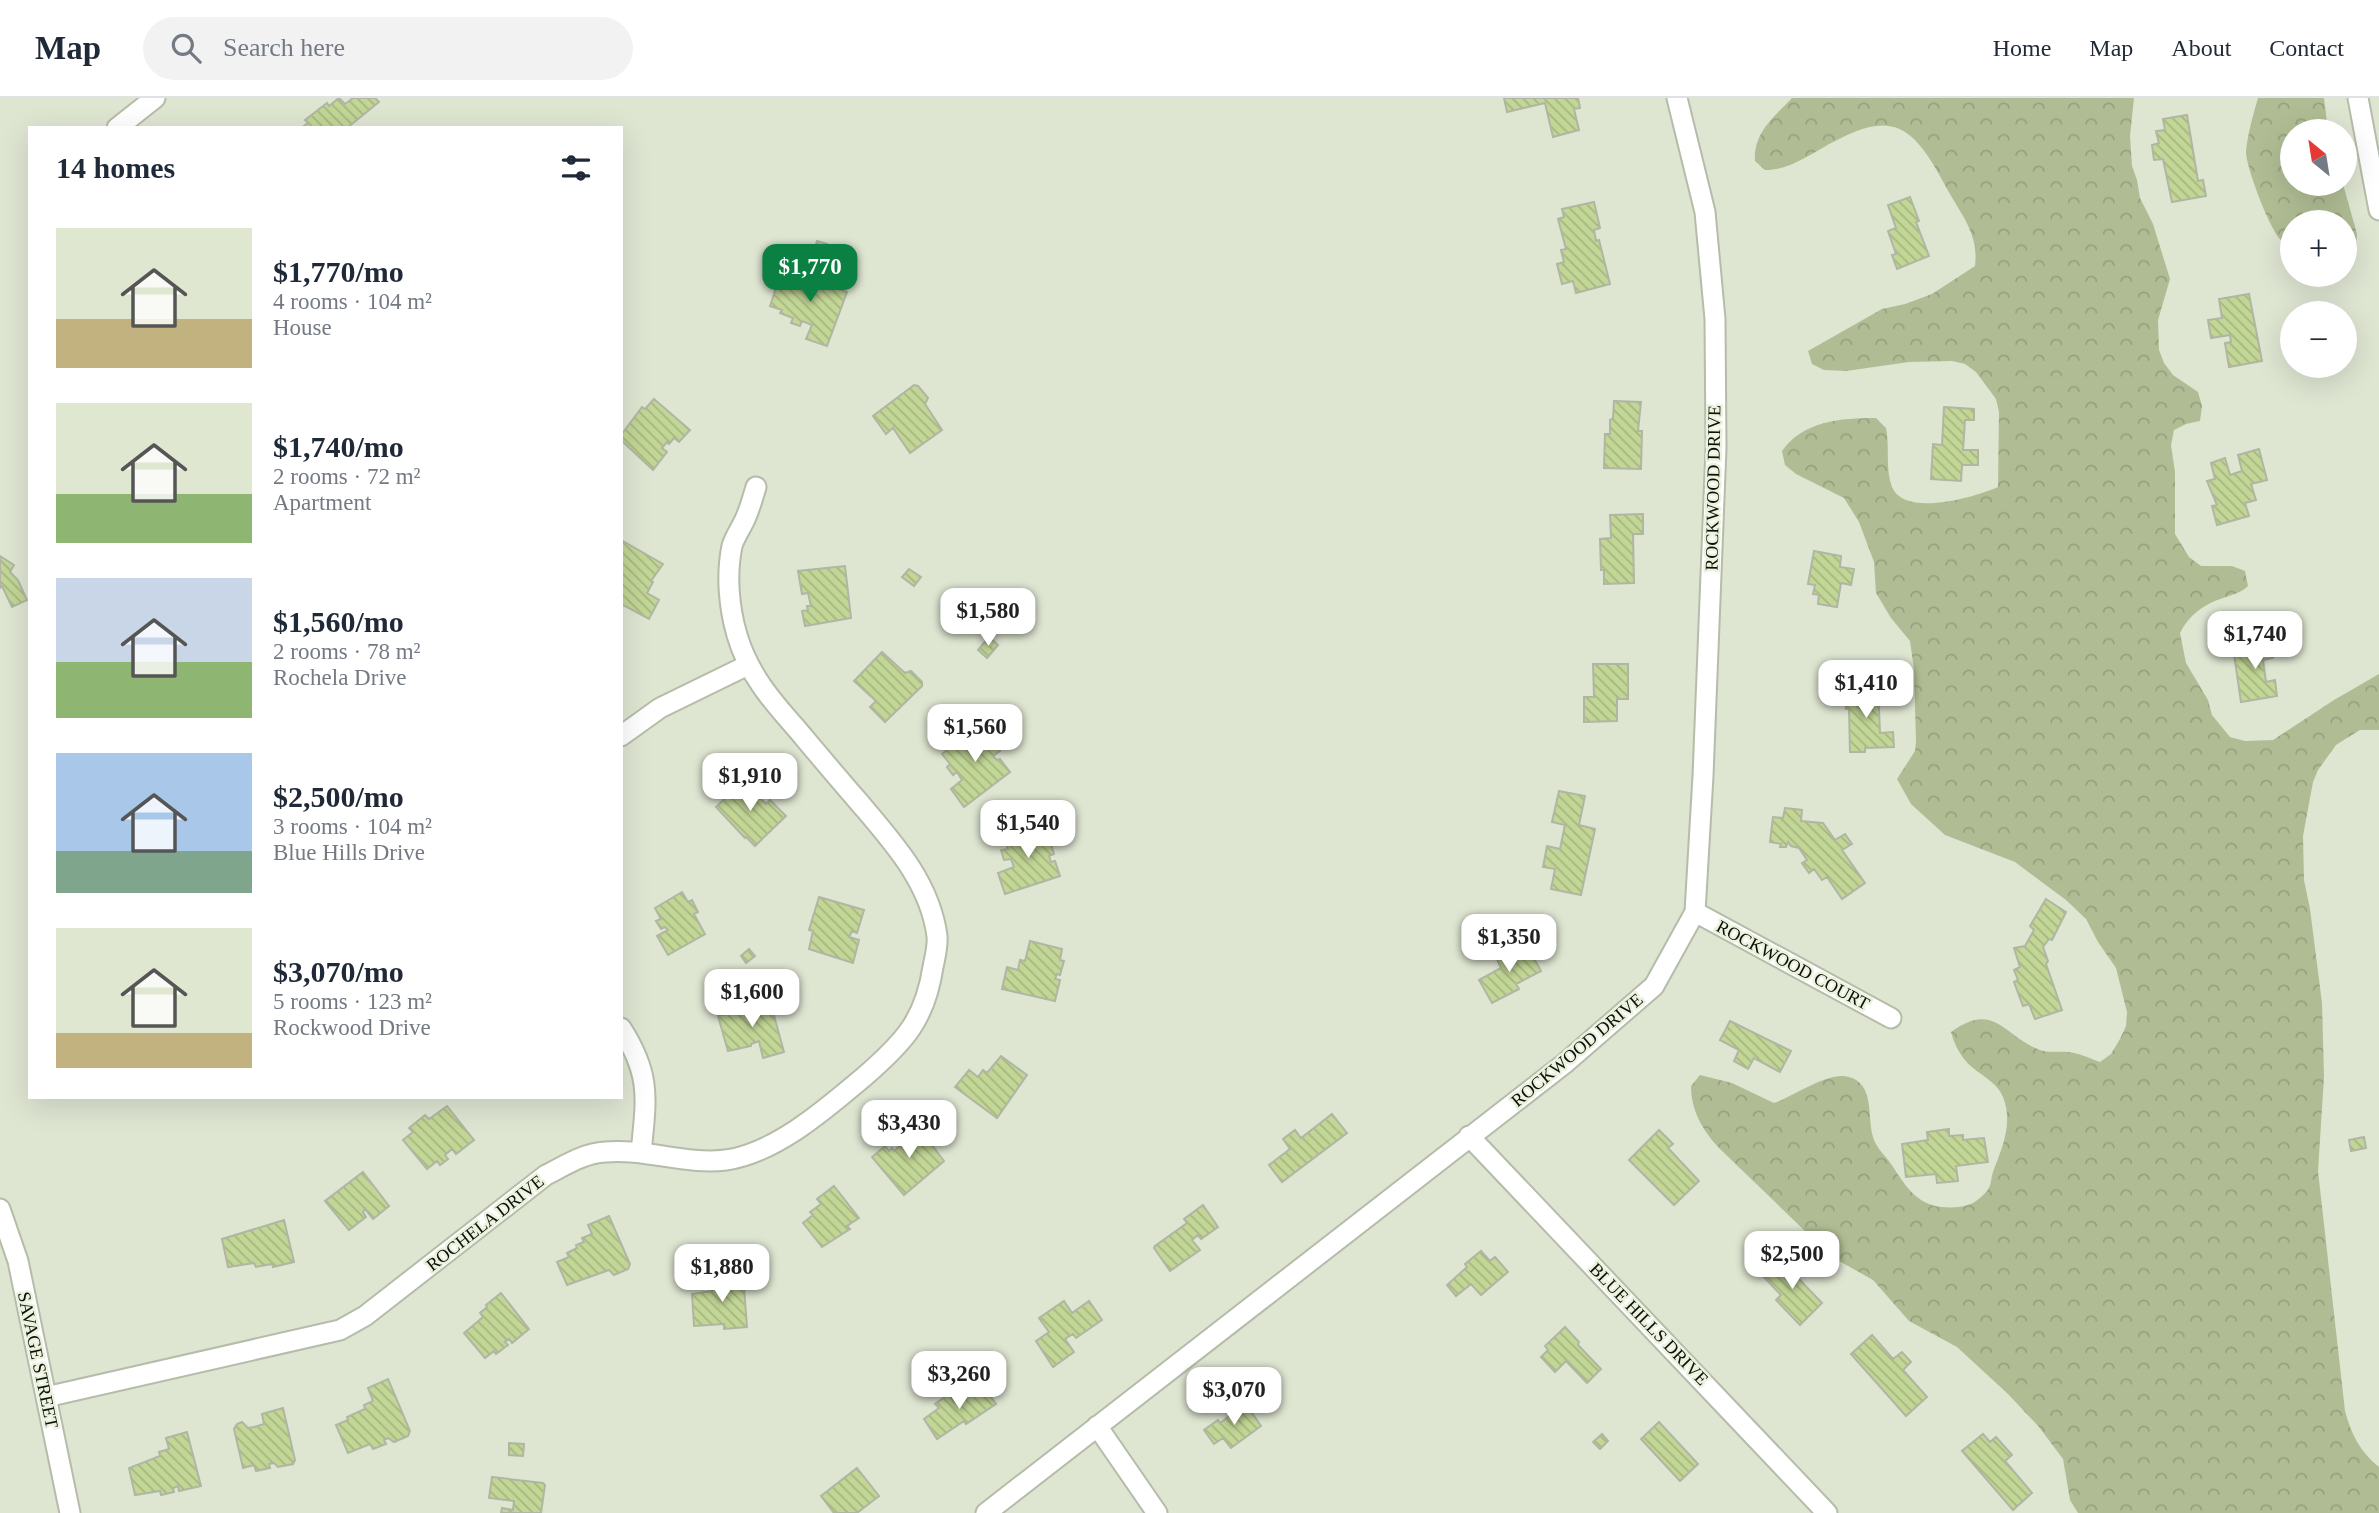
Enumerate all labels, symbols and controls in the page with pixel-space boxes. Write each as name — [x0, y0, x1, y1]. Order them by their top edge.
search box — [143, 17, 633, 80]
icon: search — [167, 29, 205, 67]
text: Map — [35, 30, 101, 66]
text: Search here — [223, 33, 345, 62]
text: Home — [1993, 35, 2051, 61]
text: Map — [2089, 35, 2133, 61]
text: About — [2171, 35, 2231, 61]
text: Contact — [2269, 35, 2344, 61]
north arrow — [2280, 119, 2357, 196]
map controls — [2280, 119, 2357, 378]
icon: filters — [557, 149, 595, 187]
text: 14 homes — [56, 151, 175, 184]
button: + — [2280, 210, 2357, 287]
pin: $1,770 — [753, 244, 867, 304]
text: $1,770 — [778, 254, 842, 279]
text: $1,770/mo — [273, 255, 404, 288]
icon: home — [112, 256, 196, 340]
text: 4 rooms · 104 m² — [273, 289, 432, 314]
button: − — [2280, 301, 2357, 378]
text: House — [273, 315, 332, 340]
street label: ROCKWOOD DRIVE — [1702, 405, 1724, 571]
text: $1,740/mo — [273, 430, 404, 463]
icon: home — [112, 431, 196, 515]
text: 2 rooms · 72 m² — [273, 464, 420, 489]
text: Apartment — [273, 490, 371, 515]
pin: $1,580 — [931, 588, 1045, 648]
text: $1,580 — [956, 598, 1020, 623]
text: $1,560/mo — [273, 605, 404, 638]
icon: home — [112, 606, 196, 690]
pin: $1,740 — [2198, 612, 2312, 671]
text: $1,740 — [2223, 621, 2287, 646]
text: 2 rooms · 78 m² — [273, 639, 420, 664]
pin: $1,410 — [1809, 660, 1923, 720]
text: Rochela Drive — [273, 665, 406, 690]
text: $1,410 — [1834, 670, 1898, 695]
pin: $1,560 — [918, 704, 1032, 764]
text: $1,560 — [943, 714, 1007, 739]
pin: $1,910 — [693, 754, 807, 813]
text: $1,910 — [718, 763, 782, 788]
text: $2,500/mo — [273, 780, 404, 813]
icon: home — [112, 781, 196, 865]
pin: $1,540 — [971, 800, 1085, 860]
text: $1,540 — [996, 810, 1060, 835]
text: 3 rooms · 104 m² — [273, 814, 432, 839]
text: Blue Hills Drive — [273, 840, 425, 865]
pin: $1,350 — [1452, 914, 1566, 974]
street label: ROCKWOOD COURT — [1713, 916, 1873, 1014]
text: $1,350 — [1477, 924, 1541, 949]
text: $3,070/mo — [273, 955, 404, 988]
icon: home — [112, 956, 196, 1040]
pin: $1,600 — [695, 970, 809, 1029]
text: $1,600 — [720, 979, 784, 1004]
text: 5 rooms · 123 m² — [273, 989, 432, 1014]
street label: ROCKWOOD DRIVE — [1507, 989, 1647, 1111]
text: Rockwood Drive — [273, 1015, 431, 1040]
pin: $3,430 — [852, 1100, 966, 1160]
text: $3,430 — [877, 1110, 941, 1135]
street label: ROCHELA DRIVE — [422, 1171, 548, 1275]
pin: $2,500 — [1735, 1232, 1849, 1291]
text: $2,500 — [1760, 1241, 1824, 1266]
pin: $1,880 — [665, 1244, 779, 1304]
text: $1,880 — [690, 1254, 754, 1279]
street label: BLUE HILLS DRIVE — [1586, 1259, 1712, 1389]
street label: SAVAGE STREET — [14, 1290, 62, 1430]
pin: $3,260 — [902, 1352, 1016, 1411]
text: $3,260 — [927, 1361, 991, 1386]
pin: $3,070 — [1177, 1368, 1291, 1427]
text: $3,070 — [1202, 1377, 1266, 1402]

